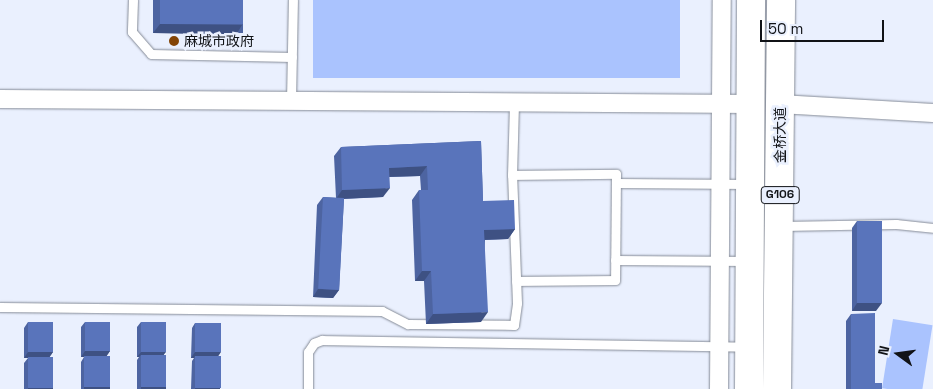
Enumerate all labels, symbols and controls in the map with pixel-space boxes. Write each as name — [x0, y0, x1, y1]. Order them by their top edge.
scale bar — [763, 10, 887, 42]
text: 50 m — [768, 19, 803, 38]
place label: 麻城市政府 — [184, 33, 254, 49]
marker: 麻城市政府 — [168, 35, 180, 47]
street label: 金桥大道 — [772, 107, 788, 163]
road number: G106 — [760, 186, 800, 204]
north arrow — [873, 329, 923, 379]
text: N — [874, 344, 893, 357]

